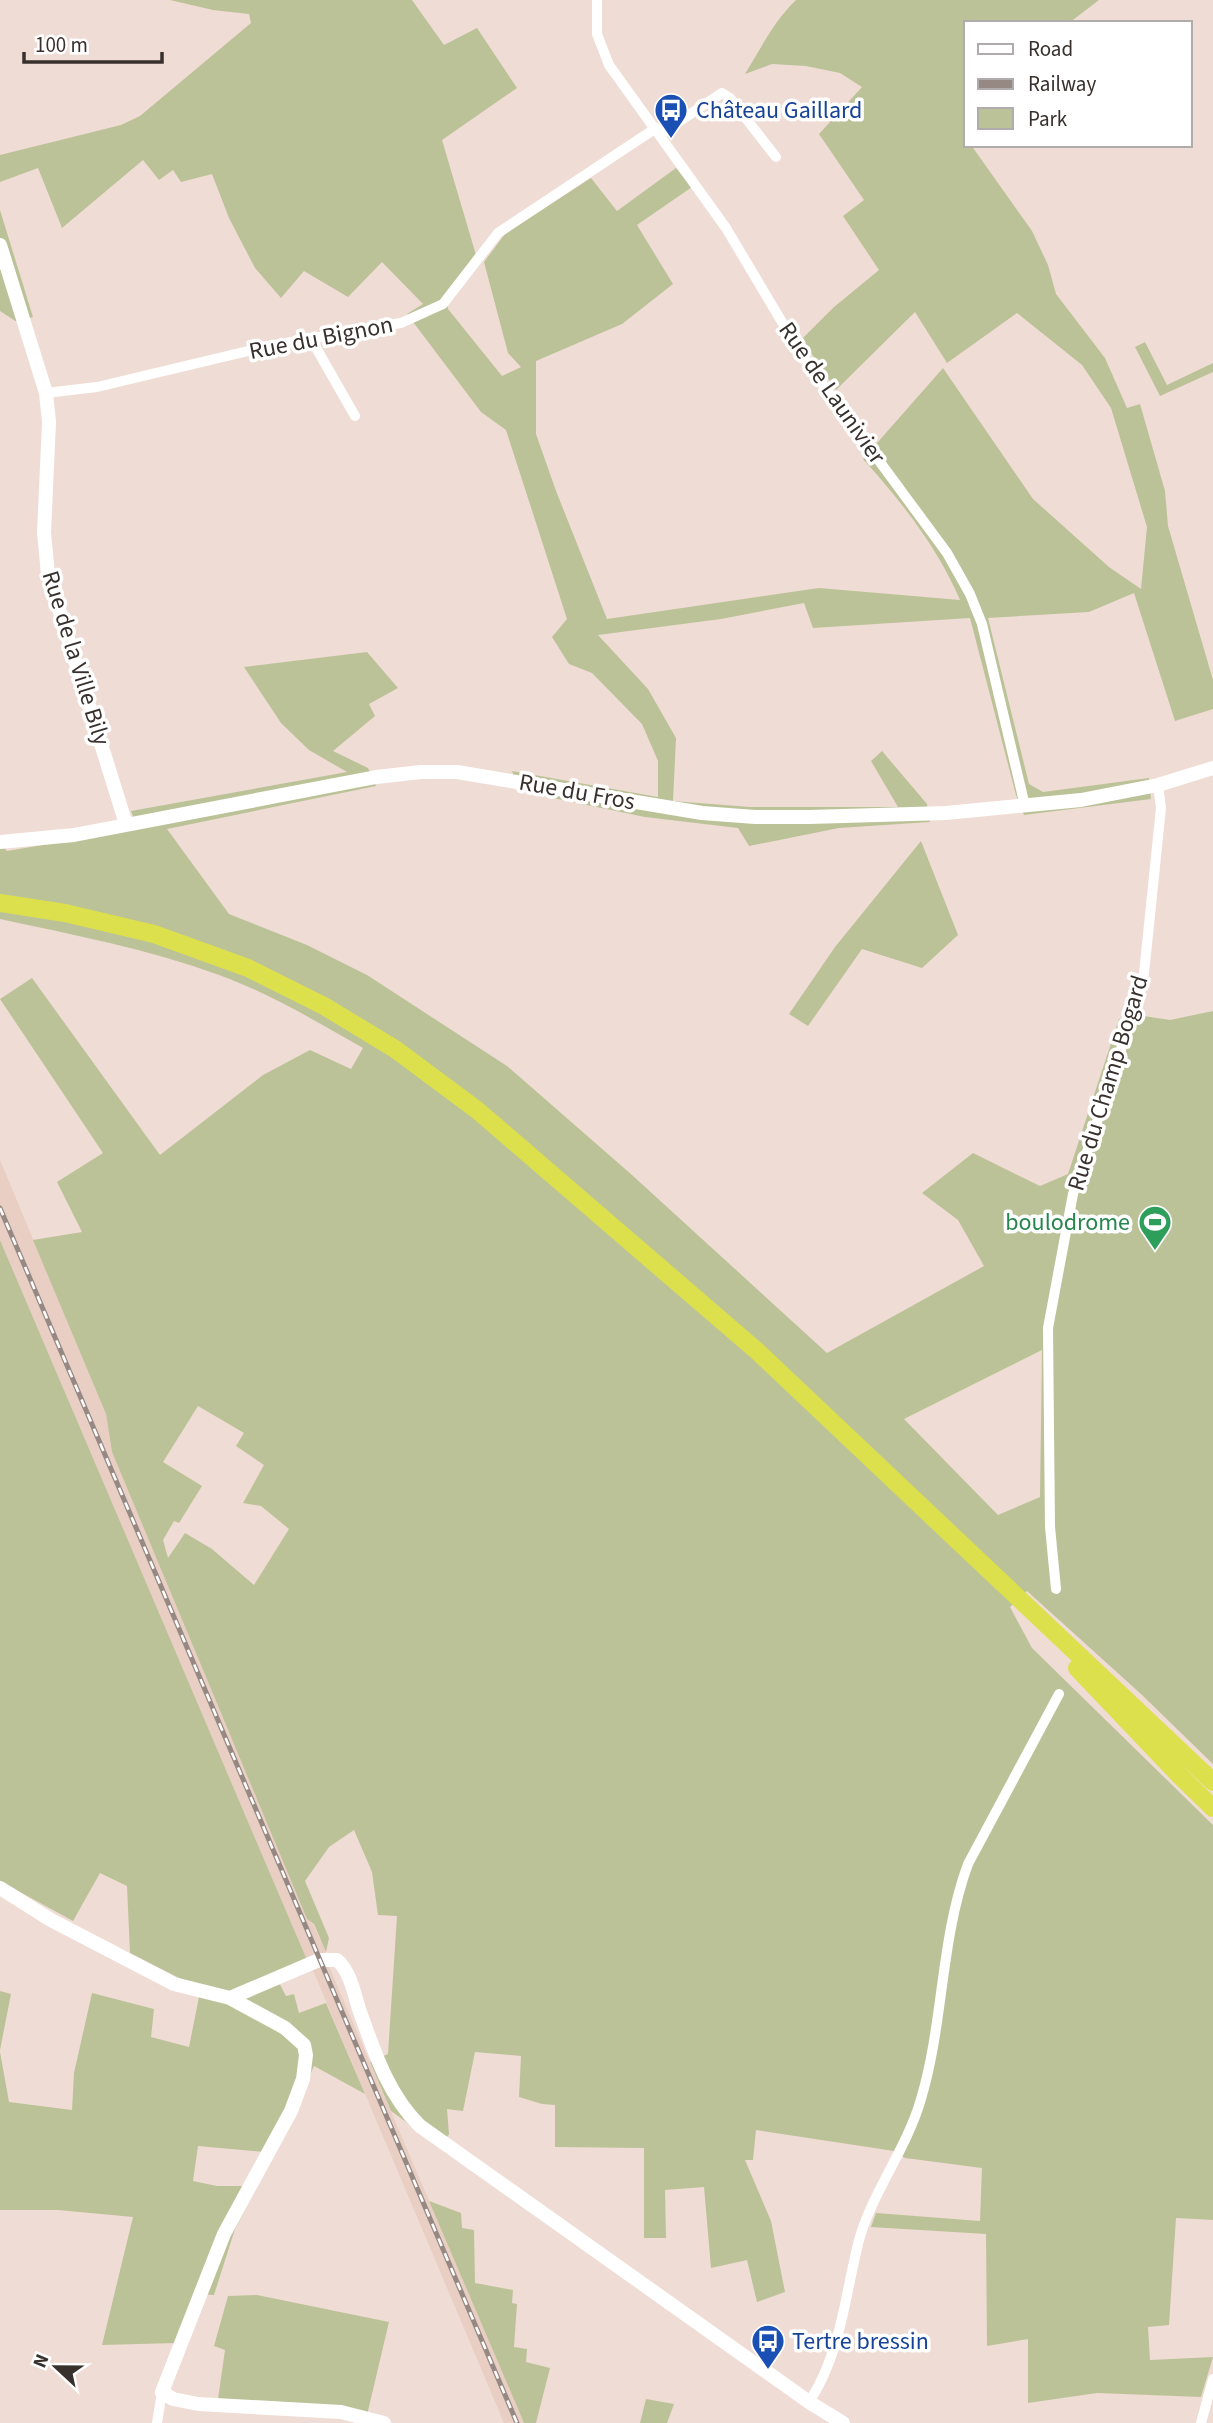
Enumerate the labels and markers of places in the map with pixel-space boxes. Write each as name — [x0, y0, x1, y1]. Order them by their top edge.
bus stop icon: Château Gaillard — [652, 91, 690, 140]
place label: Château Gaillard — [696, 93, 862, 128]
sports icon: boulodrome — [1136, 1203, 1174, 1252]
place label: boulodrome — [1005, 1205, 1130, 1240]
bus stop icon: Tertre bressin — [749, 2322, 787, 2371]
place label: Tertre bressin — [792, 2324, 929, 2359]

